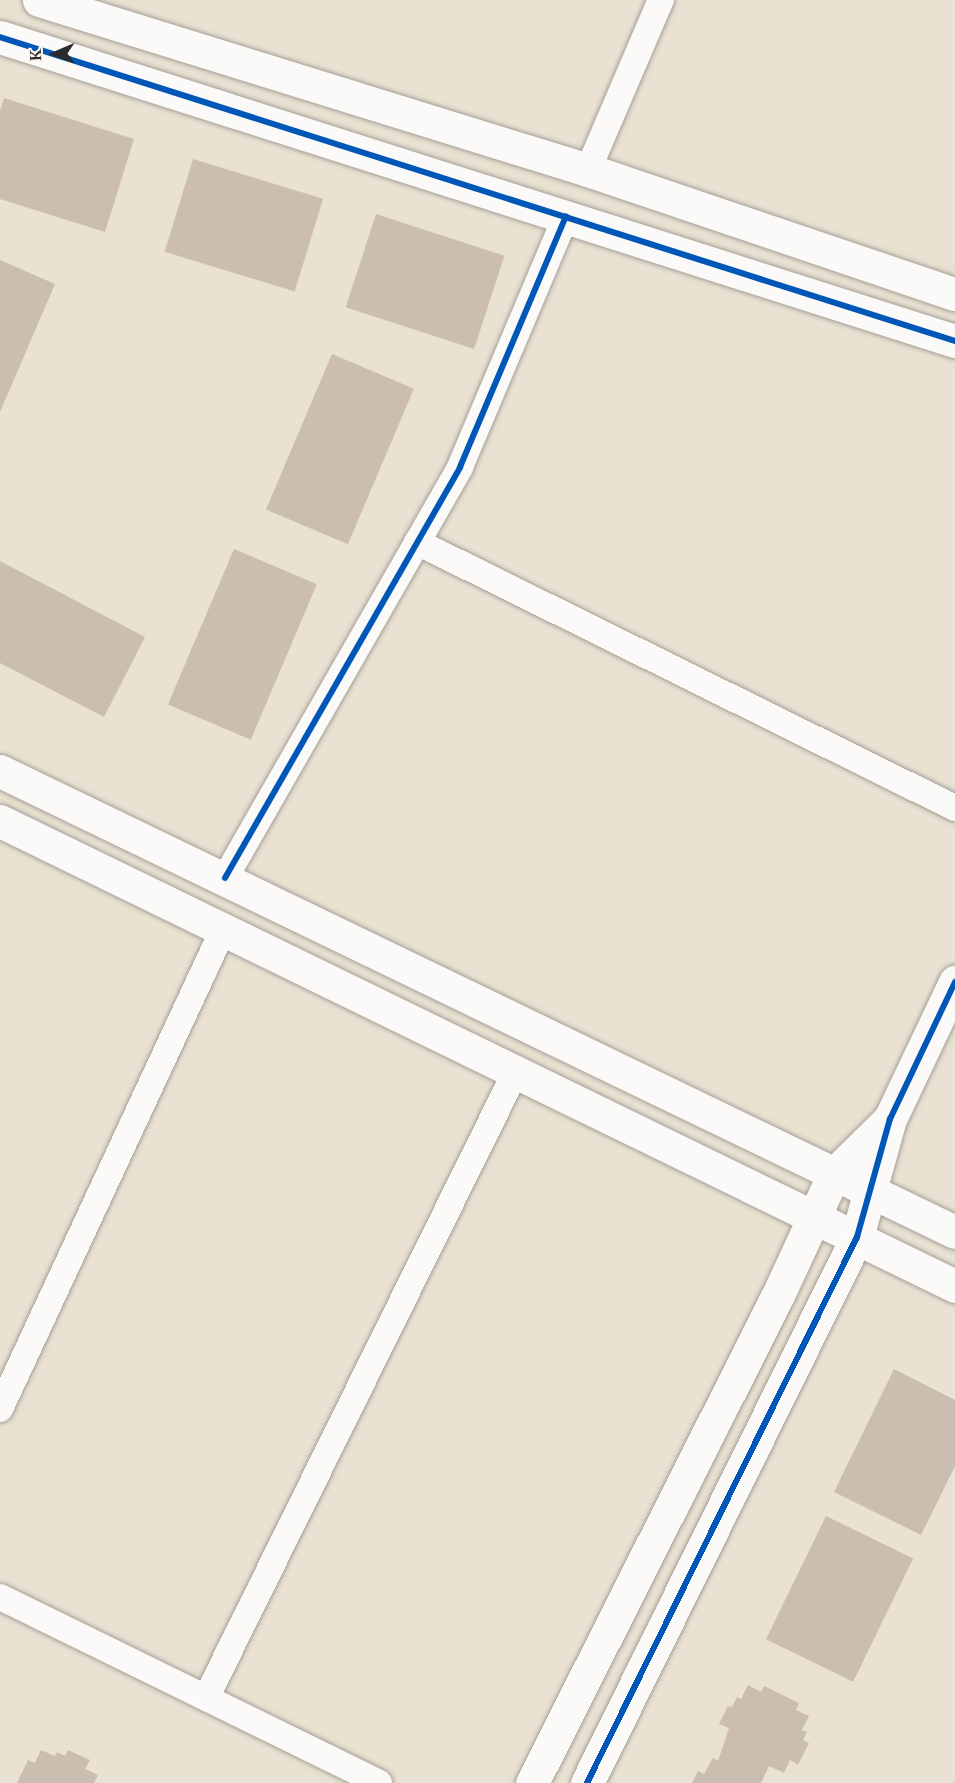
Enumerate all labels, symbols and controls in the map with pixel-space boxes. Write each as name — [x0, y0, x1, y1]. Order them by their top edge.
north arrow — [24, 24, 84, 84]
text: K — [25, 48, 47, 61]

